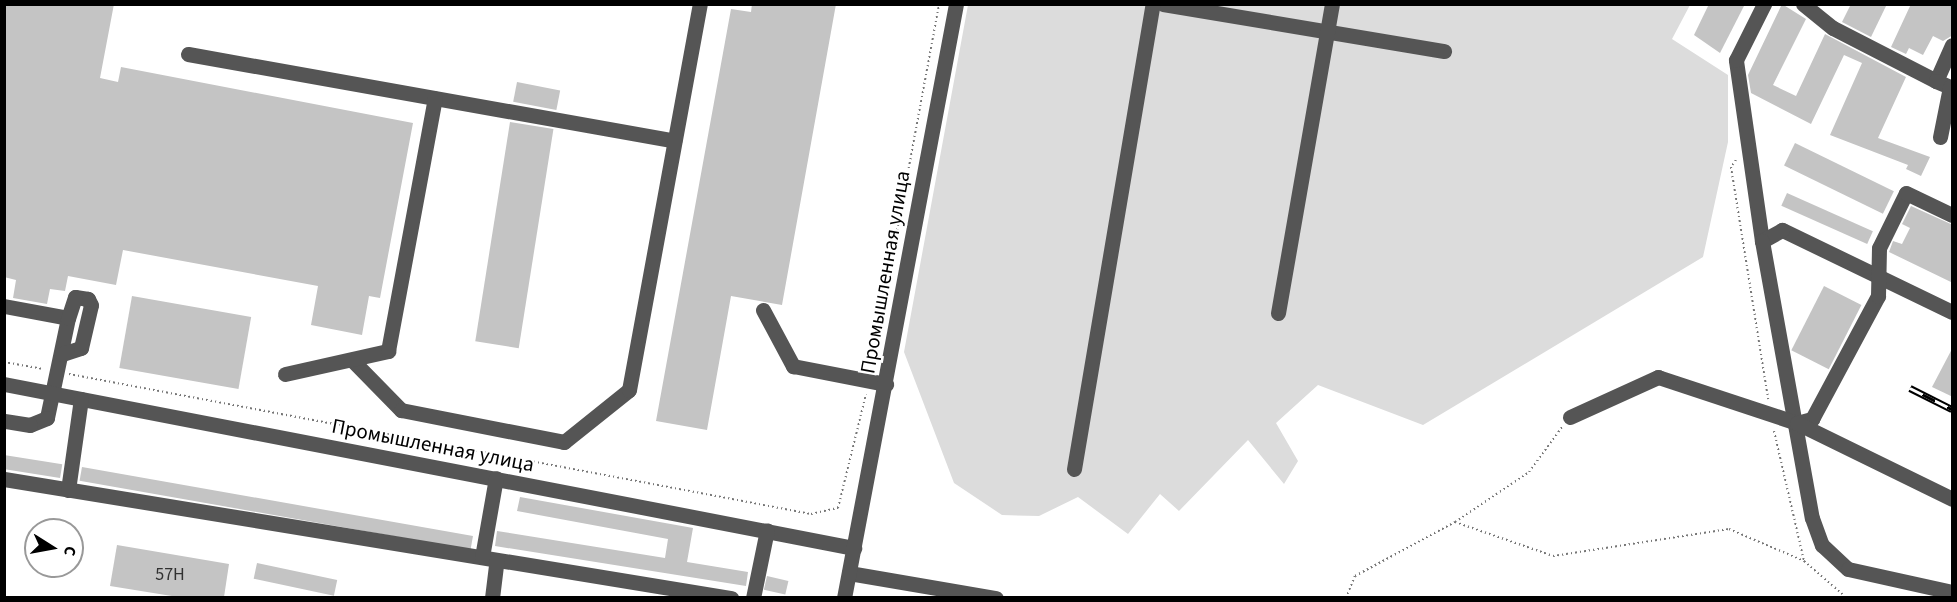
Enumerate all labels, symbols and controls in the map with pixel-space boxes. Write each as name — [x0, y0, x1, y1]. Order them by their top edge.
street label: Промышленная улица — [855, 169, 915, 375]
street label: Промышленная улица — [330, 413, 536, 477]
north arrow — [24, 518, 84, 578]
text: С — [58, 544, 81, 558]
house number: 57Н — [155, 564, 185, 586]

